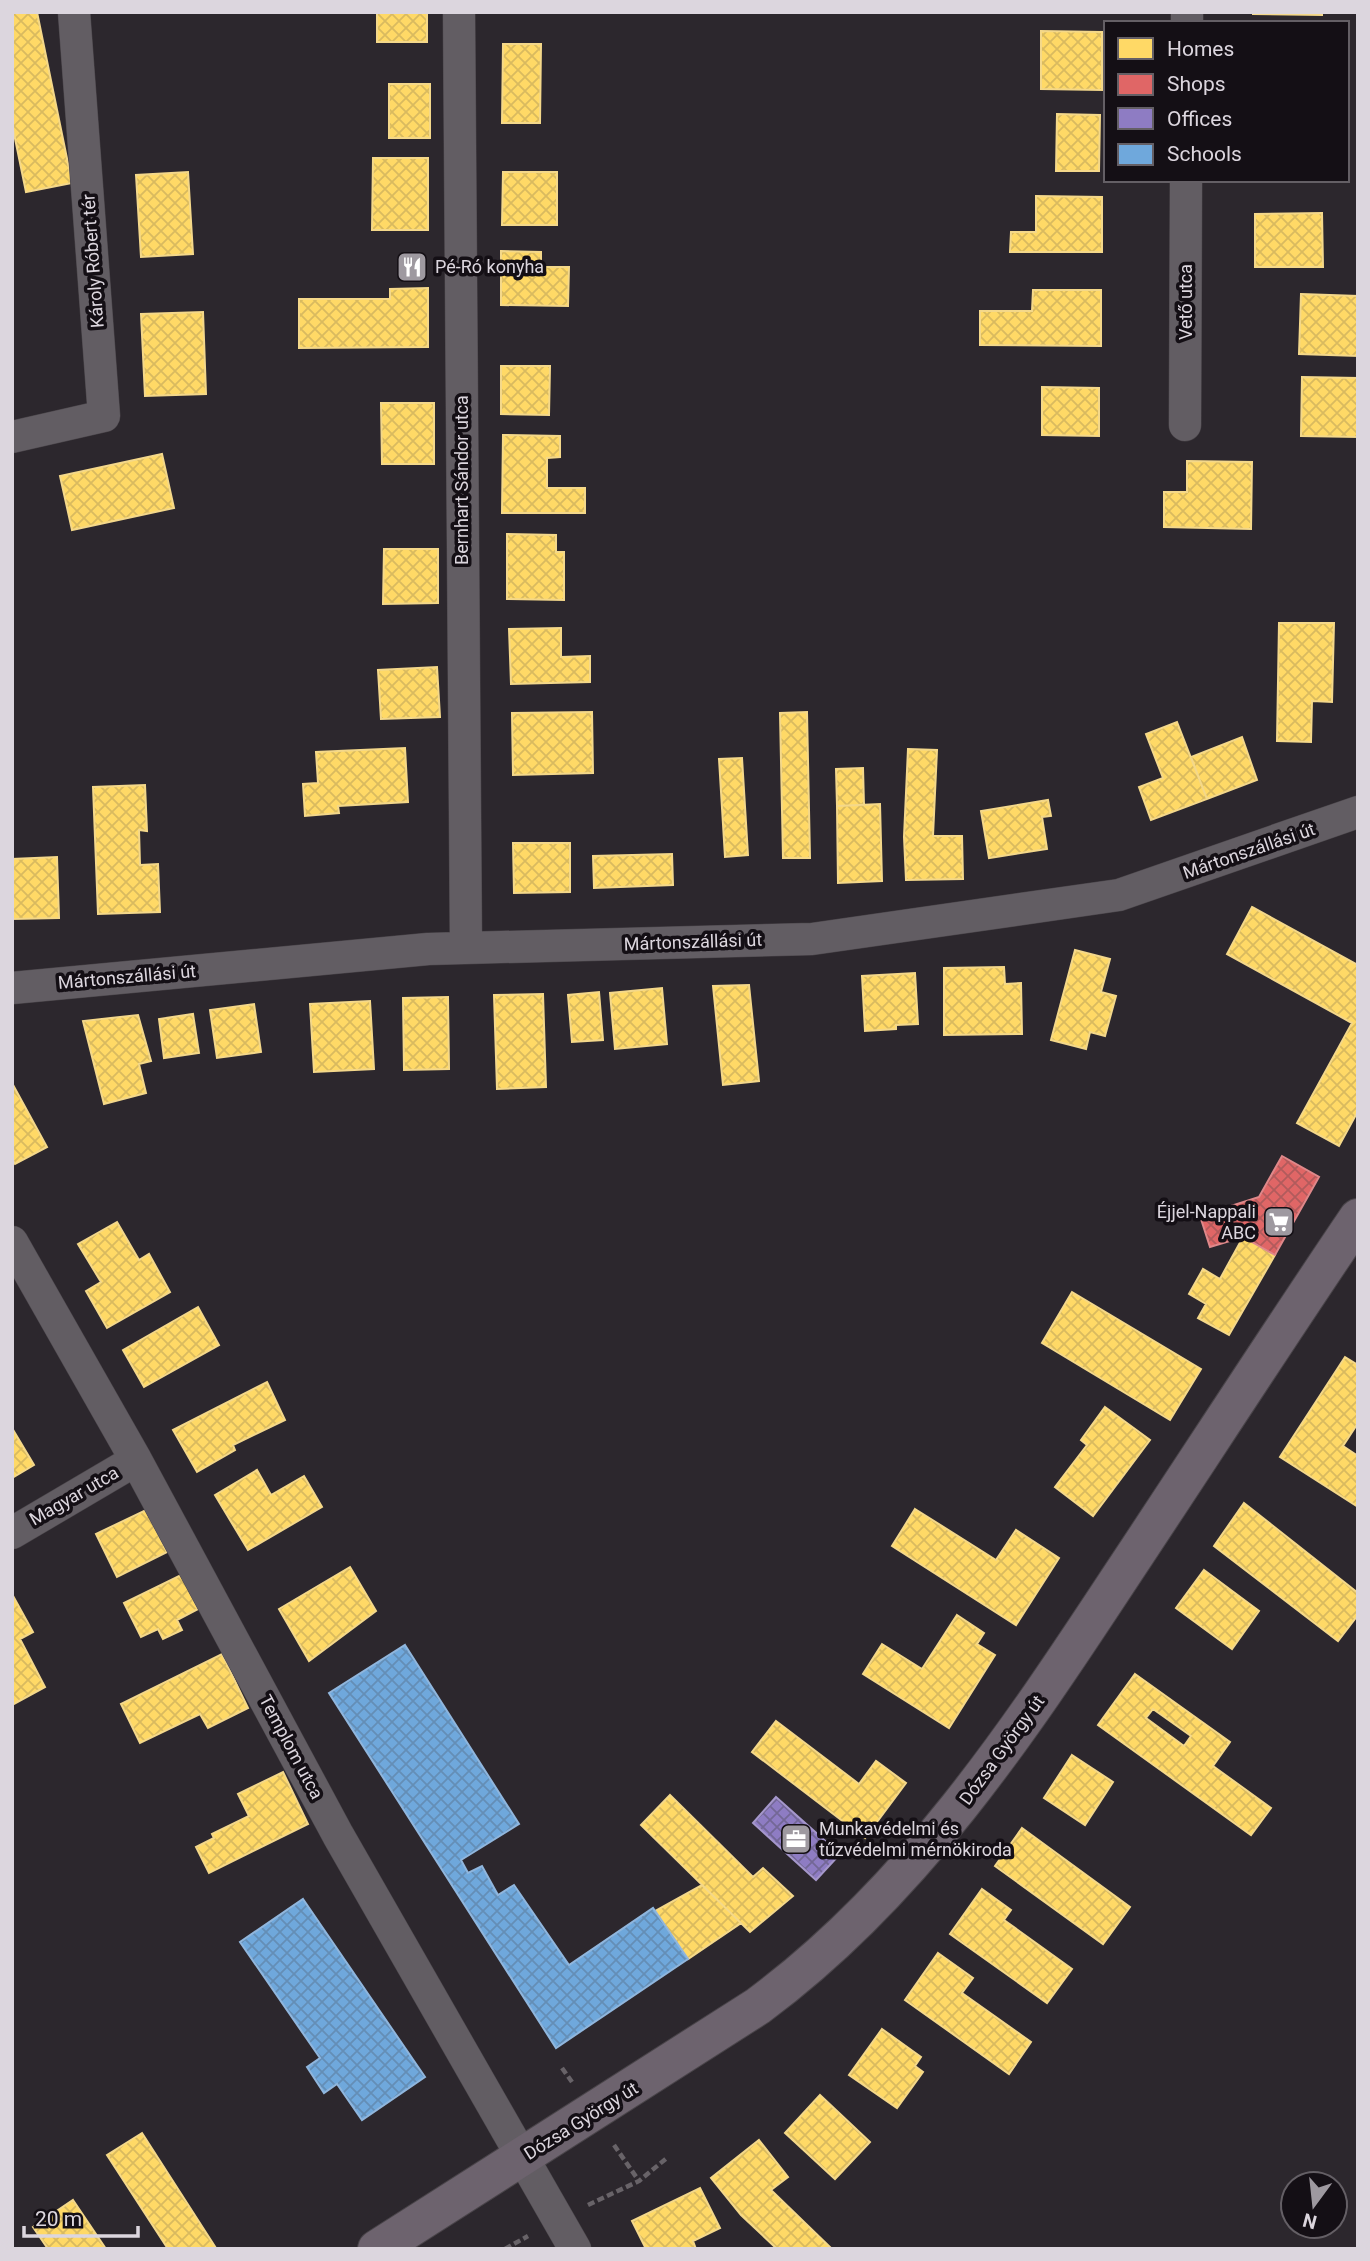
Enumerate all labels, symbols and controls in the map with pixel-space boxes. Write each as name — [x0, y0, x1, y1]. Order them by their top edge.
legend — [1104, 21, 1349, 182]
text: Homes — [1167, 37, 1234, 61]
text: Shops — [1167, 72, 1226, 96]
text: Offices — [1167, 107, 1232, 131]
text: Schools — [1167, 142, 1242, 166]
street label: Károly Róbert tér — [77, 193, 108, 329]
restaurant icon: Pé-Ró konyha — [395, 250, 429, 284]
place label: Pé-Ró konyha — [435, 256, 544, 277]
street label: Vető utca — [1175, 264, 1196, 340]
street label: Bernhart Sándor utca — [451, 395, 472, 565]
street label: Mártonszállási út — [1180, 818, 1318, 883]
street label: Mártonszállási út — [623, 929, 763, 954]
street label: Mártonszállási út — [57, 960, 197, 993]
place label: Éjjel-Nappali ABC — [1157, 1201, 1256, 1243]
supermarket icon: Éjjel-Nappali ABC — [1262, 1205, 1296, 1239]
street label: Magyar utca — [25, 1462, 122, 1530]
street label: Templom utca — [255, 1691, 328, 1803]
street label: Dózsa György út — [955, 1691, 1048, 1809]
place label: Munkavédelmi és tűzvédelmi mérnökiroda — [819, 1818, 1012, 1860]
office icon: Munkavédelmi és tűzvédelmi mérnökiroda — [779, 1822, 813, 1856]
street label: Dózsa György út — [520, 2077, 642, 2164]
north arrow — [1279, 2170, 1349, 2240]
scale bar — [24, 2194, 138, 2238]
text: 20 m — [35, 2207, 82, 2231]
text: N — [1300, 2208, 1319, 2234]

